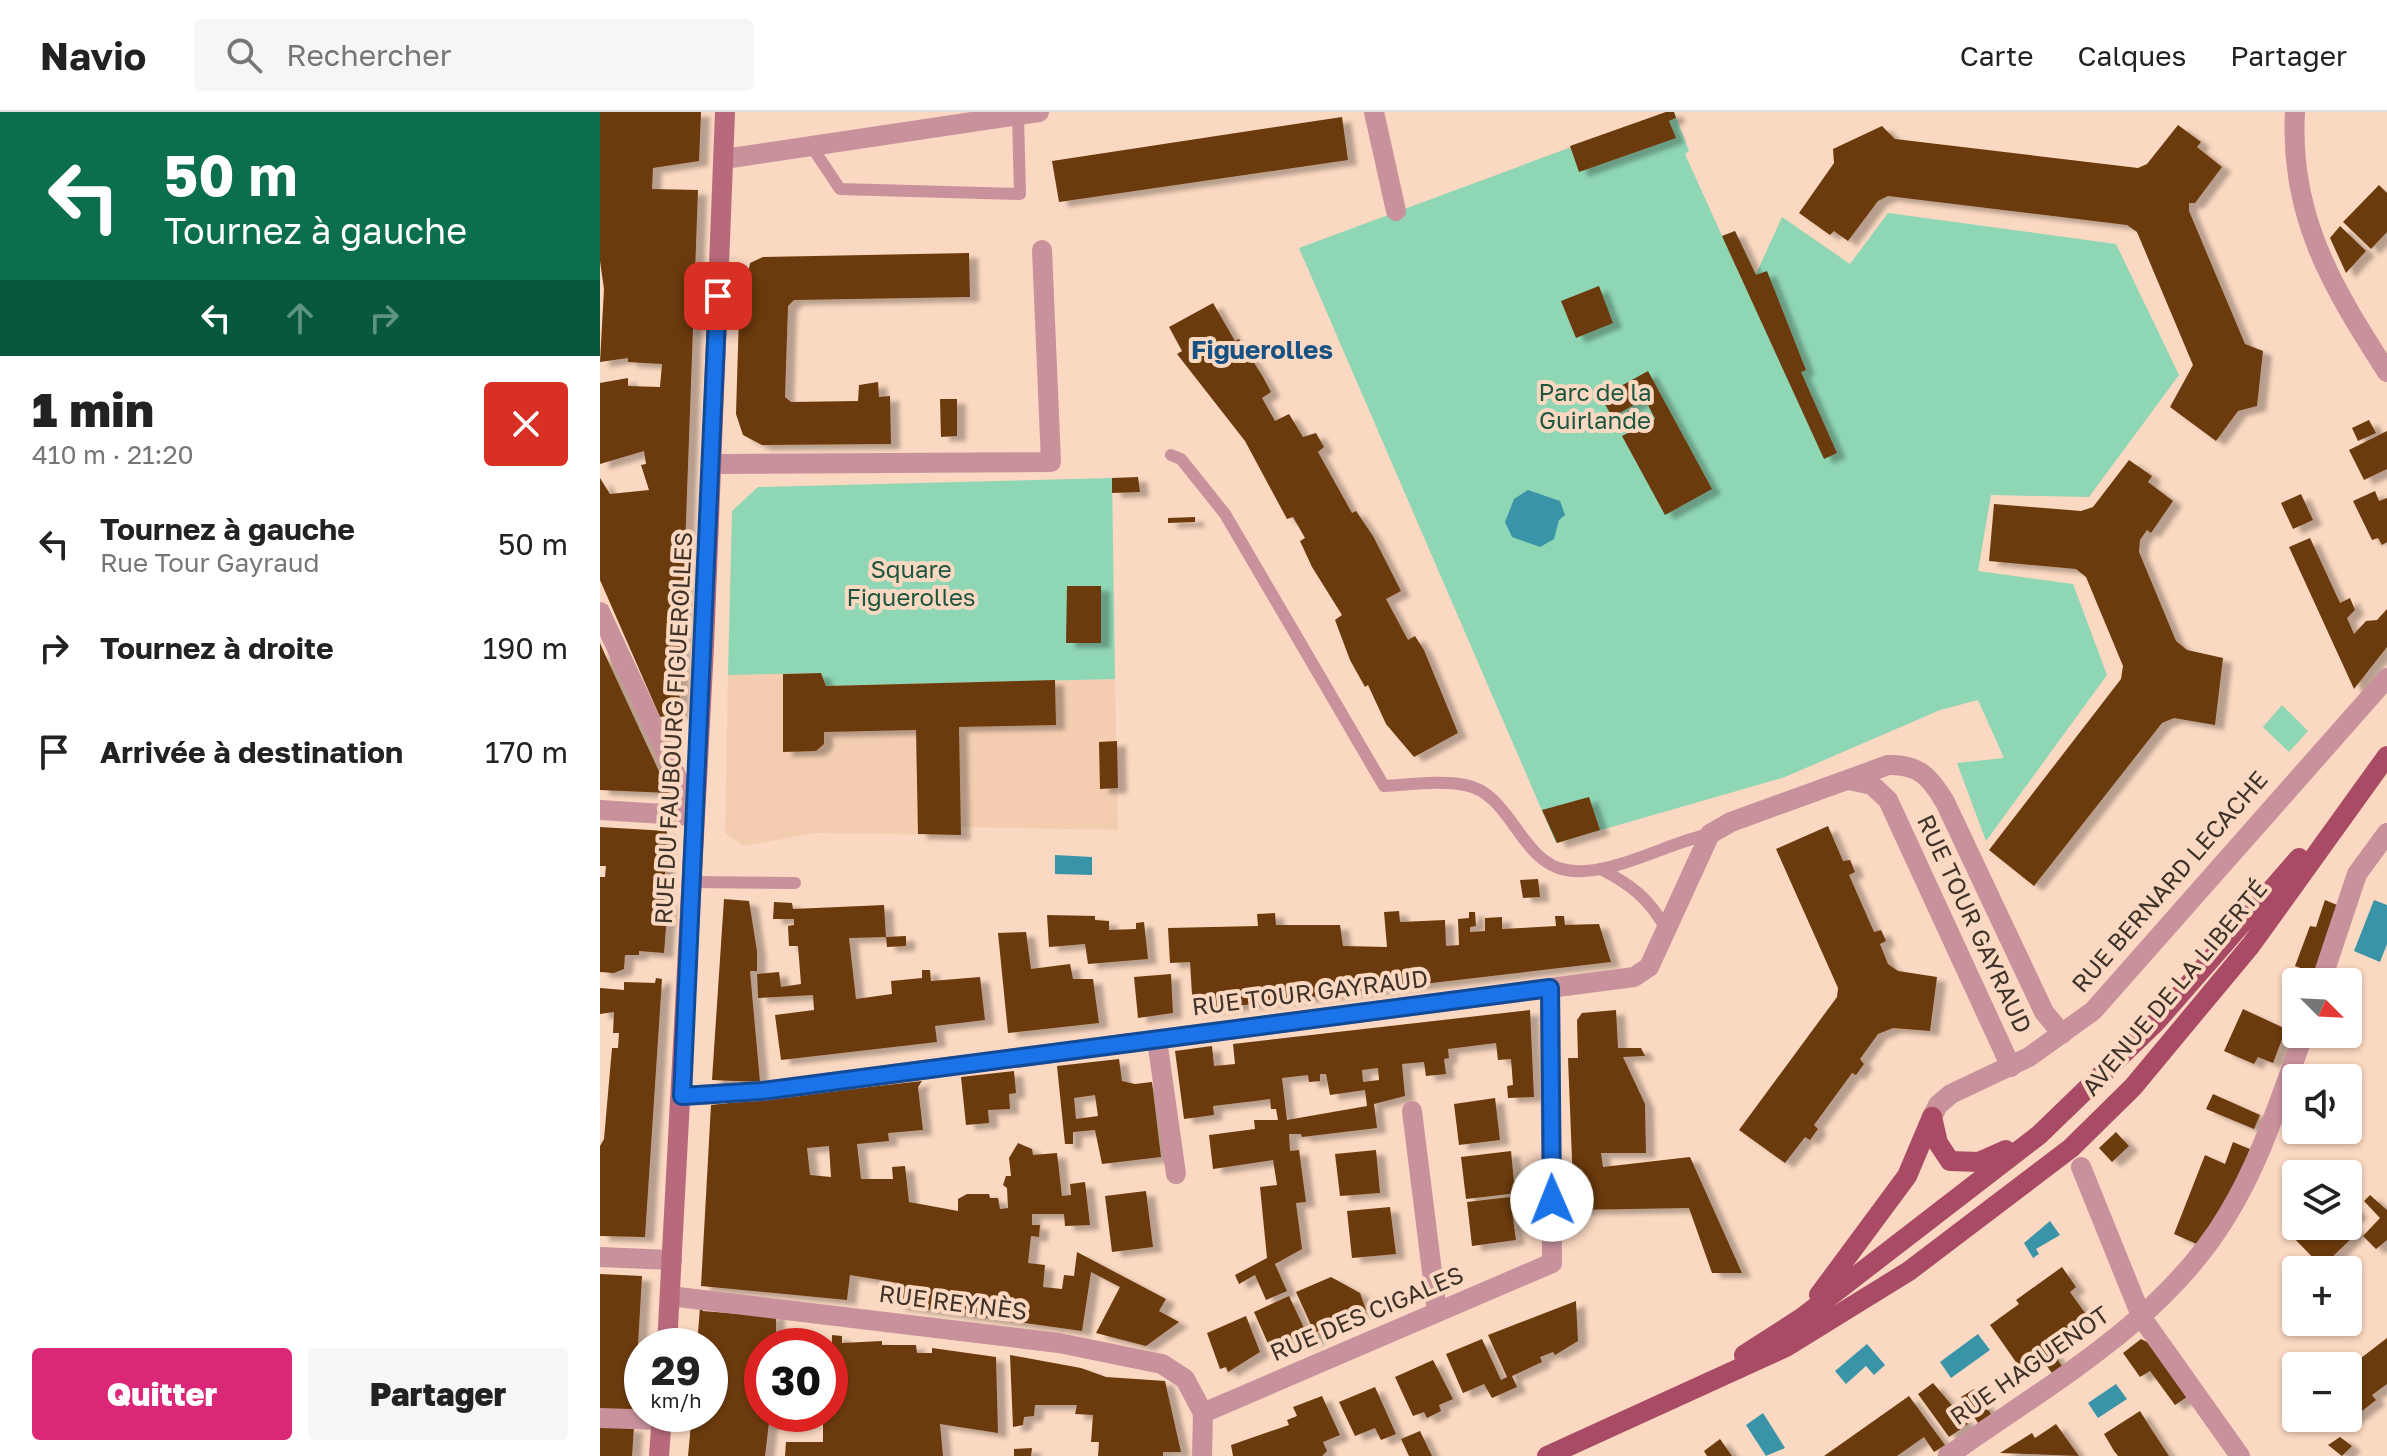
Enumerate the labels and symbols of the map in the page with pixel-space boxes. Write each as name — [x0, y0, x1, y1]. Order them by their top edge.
pin — [684, 262, 752, 330]
district label: Figuerolles — [1191, 334, 1333, 365]
park label: Parc de la Guirlande — [1538, 377, 1652, 434]
street label: RUE DU FAUBOURG FIGUEROLLES — [648, 531, 697, 925]
park label: Square Figuerolles — [846, 554, 976, 611]
street label: RUE BERNARD LECACHE — [2065, 764, 2273, 998]
street label: RUE TOUR GAYRAUD — [1912, 810, 2039, 1037]
street label: AVENUE DE LA LIBERTÉ — [2075, 873, 2273, 1101]
street label: RUE TOUR GAYRAUD — [1190, 963, 1430, 1020]
north arrow — [2282, 968, 2362, 1048]
position arrow — [1510, 1158, 1594, 1242]
street label: RUE DES CIGALES — [1265, 1259, 1467, 1366]
street label: RUE REYNÈS — [877, 1278, 1029, 1325]
street label: RUE HAGUENOT — [1944, 1299, 2114, 1430]
speed limit sign: 30 — [744, 1328, 848, 1432]

